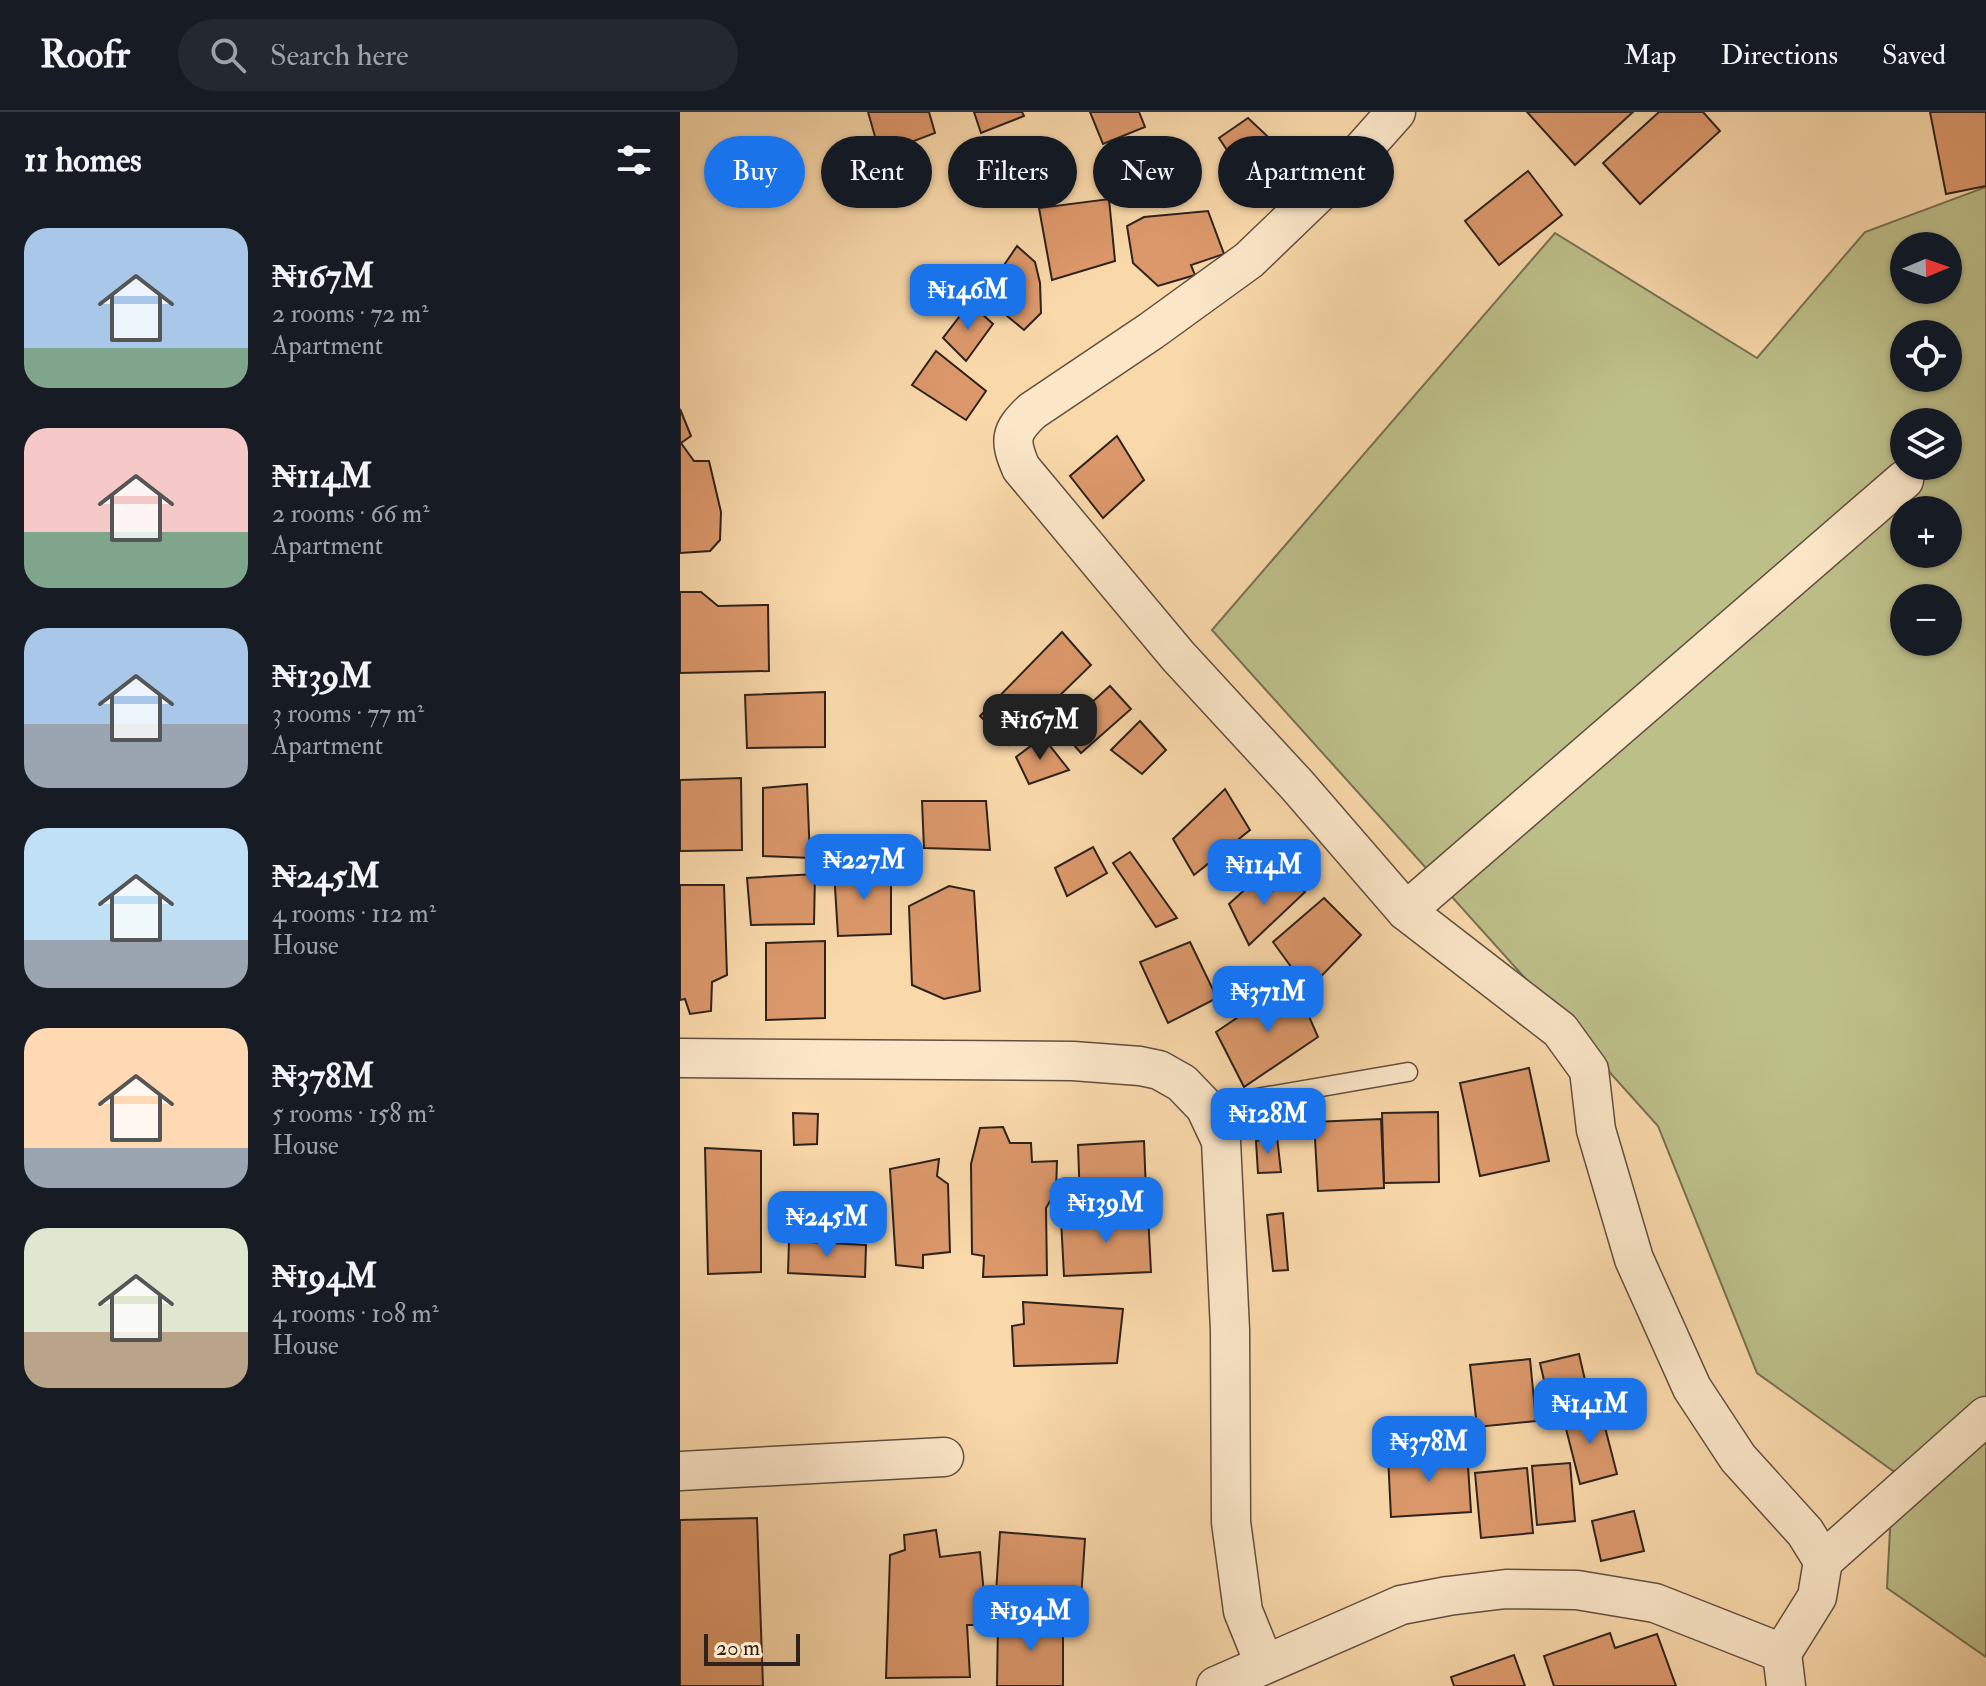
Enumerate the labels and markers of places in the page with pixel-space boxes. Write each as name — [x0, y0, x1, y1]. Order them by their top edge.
pin: ₦146M — [912, 264, 1024, 332]
pin: ₦167M — [984, 694, 1096, 762]
pin: ₦227M — [808, 834, 920, 902]
pin: ₦114M — [1208, 839, 1320, 907]
pin: ₦371M — [1212, 966, 1324, 1034]
pin: ₦128M — [1212, 1088, 1324, 1156]
pin: ₦139M — [1050, 1177, 1162, 1245]
pin: ₦245M — [771, 1191, 883, 1259]
pin: ₦141M — [1534, 1378, 1646, 1446]
pin: ₦378M — [1373, 1416, 1485, 1484]
pin: ₦194M — [975, 1585, 1087, 1653]

